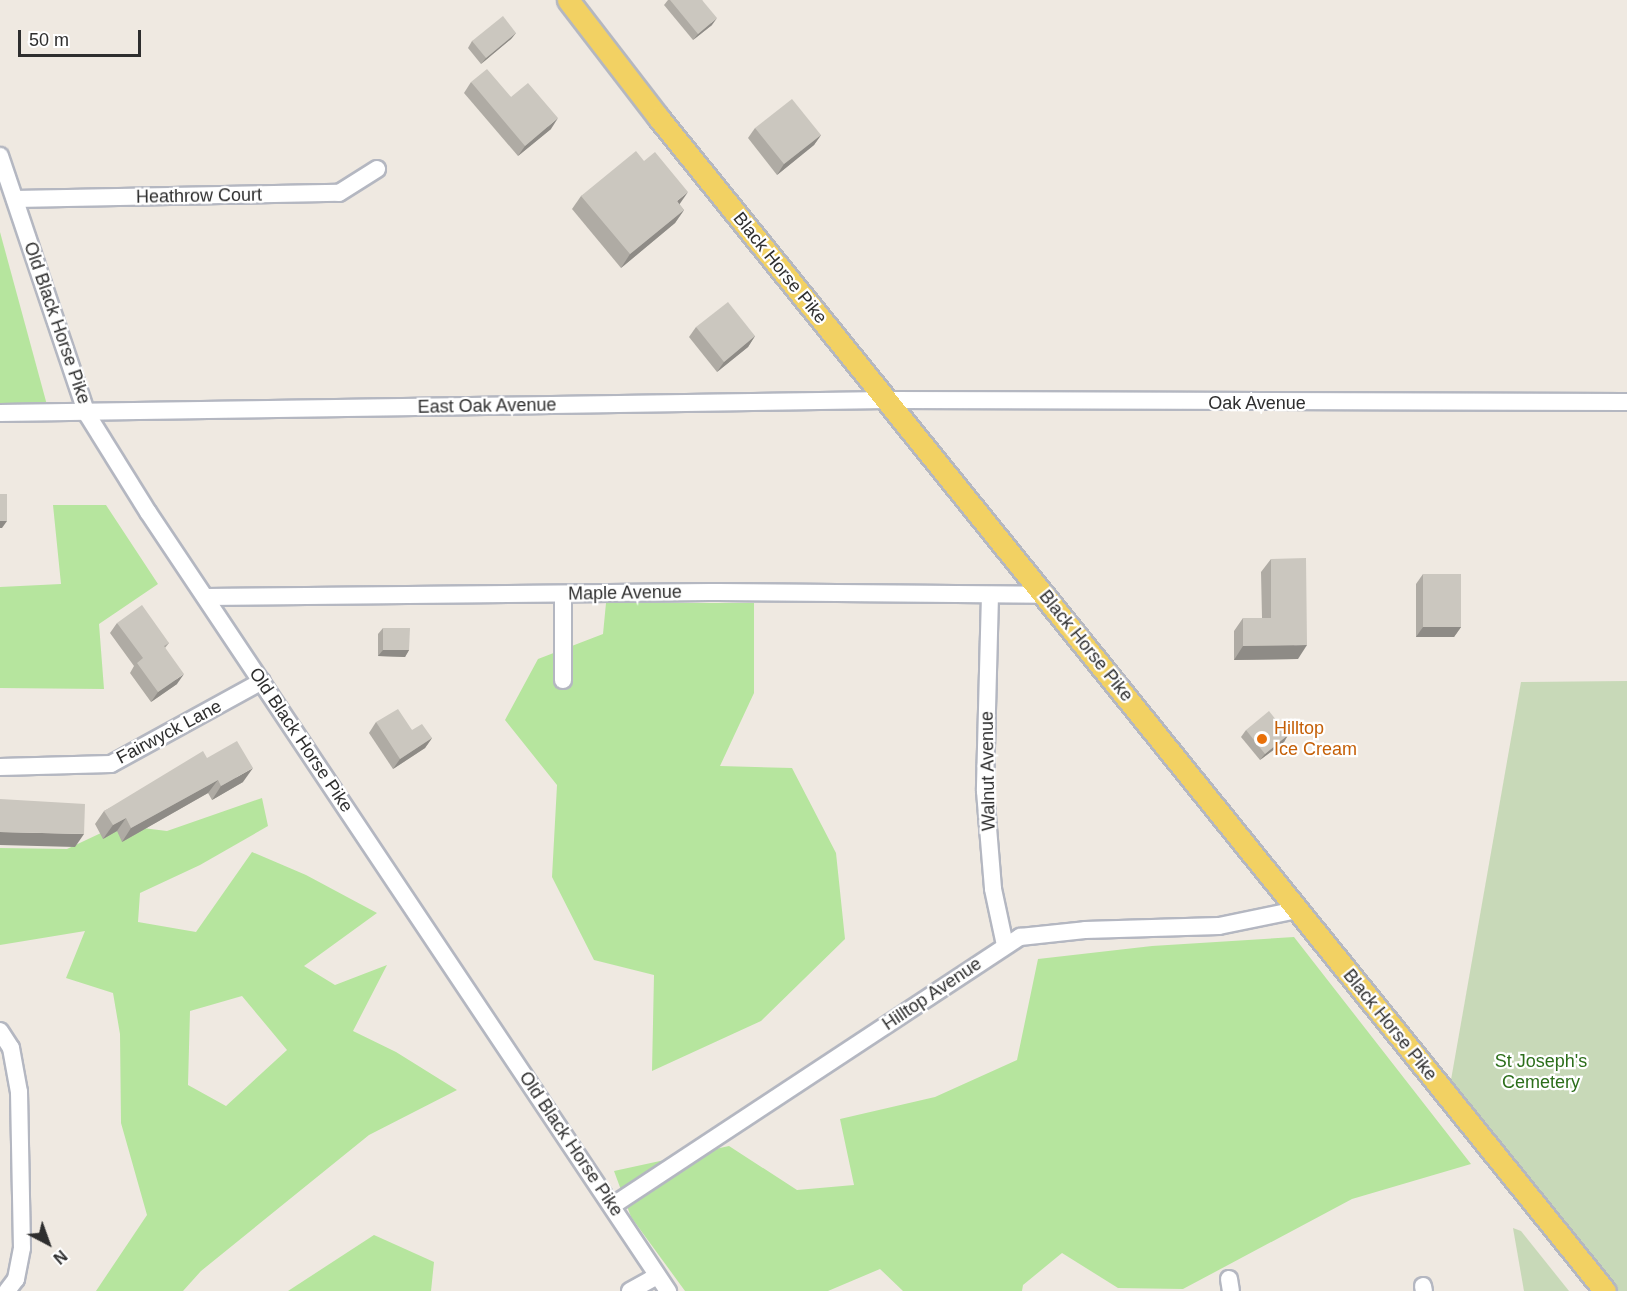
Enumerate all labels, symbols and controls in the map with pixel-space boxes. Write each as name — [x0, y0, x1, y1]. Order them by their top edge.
scale bar — [21, 18, 144, 56]
text: 50 m — [29, 30, 69, 50]
street label: Heathrow Court — [136, 184, 262, 208]
street label: Black Horse Pike — [728, 208, 832, 328]
street label: Old Black Horse Pike — [19, 239, 95, 407]
street label: Oak Avenue — [1208, 392, 1306, 414]
street label: East Oak Avenue — [417, 394, 557, 418]
street label: Maple Avenue — [567, 581, 683, 605]
street label: Black Horse Pike — [1034, 586, 1138, 706]
street label: Old Black Horse Pike — [244, 663, 358, 817]
street label: Fairwyck Lane — [113, 695, 225, 769]
street label: Walnut Avenue — [976, 710, 1000, 832]
place label: Hilltop Ice Cream — [1274, 718, 1357, 760]
marker: Hilltop Ice Cream — [1255, 732, 1269, 746]
street label: Hilltop Avenue — [878, 953, 986, 1035]
street label: Black Horse Pike — [1338, 965, 1442, 1085]
park label: St Joseph's Cemetery — [1495, 1051, 1587, 1094]
street label: Old Black Horse Pike — [514, 1067, 628, 1221]
north arrow — [18, 1213, 78, 1273]
text: N — [50, 1247, 70, 1267]

